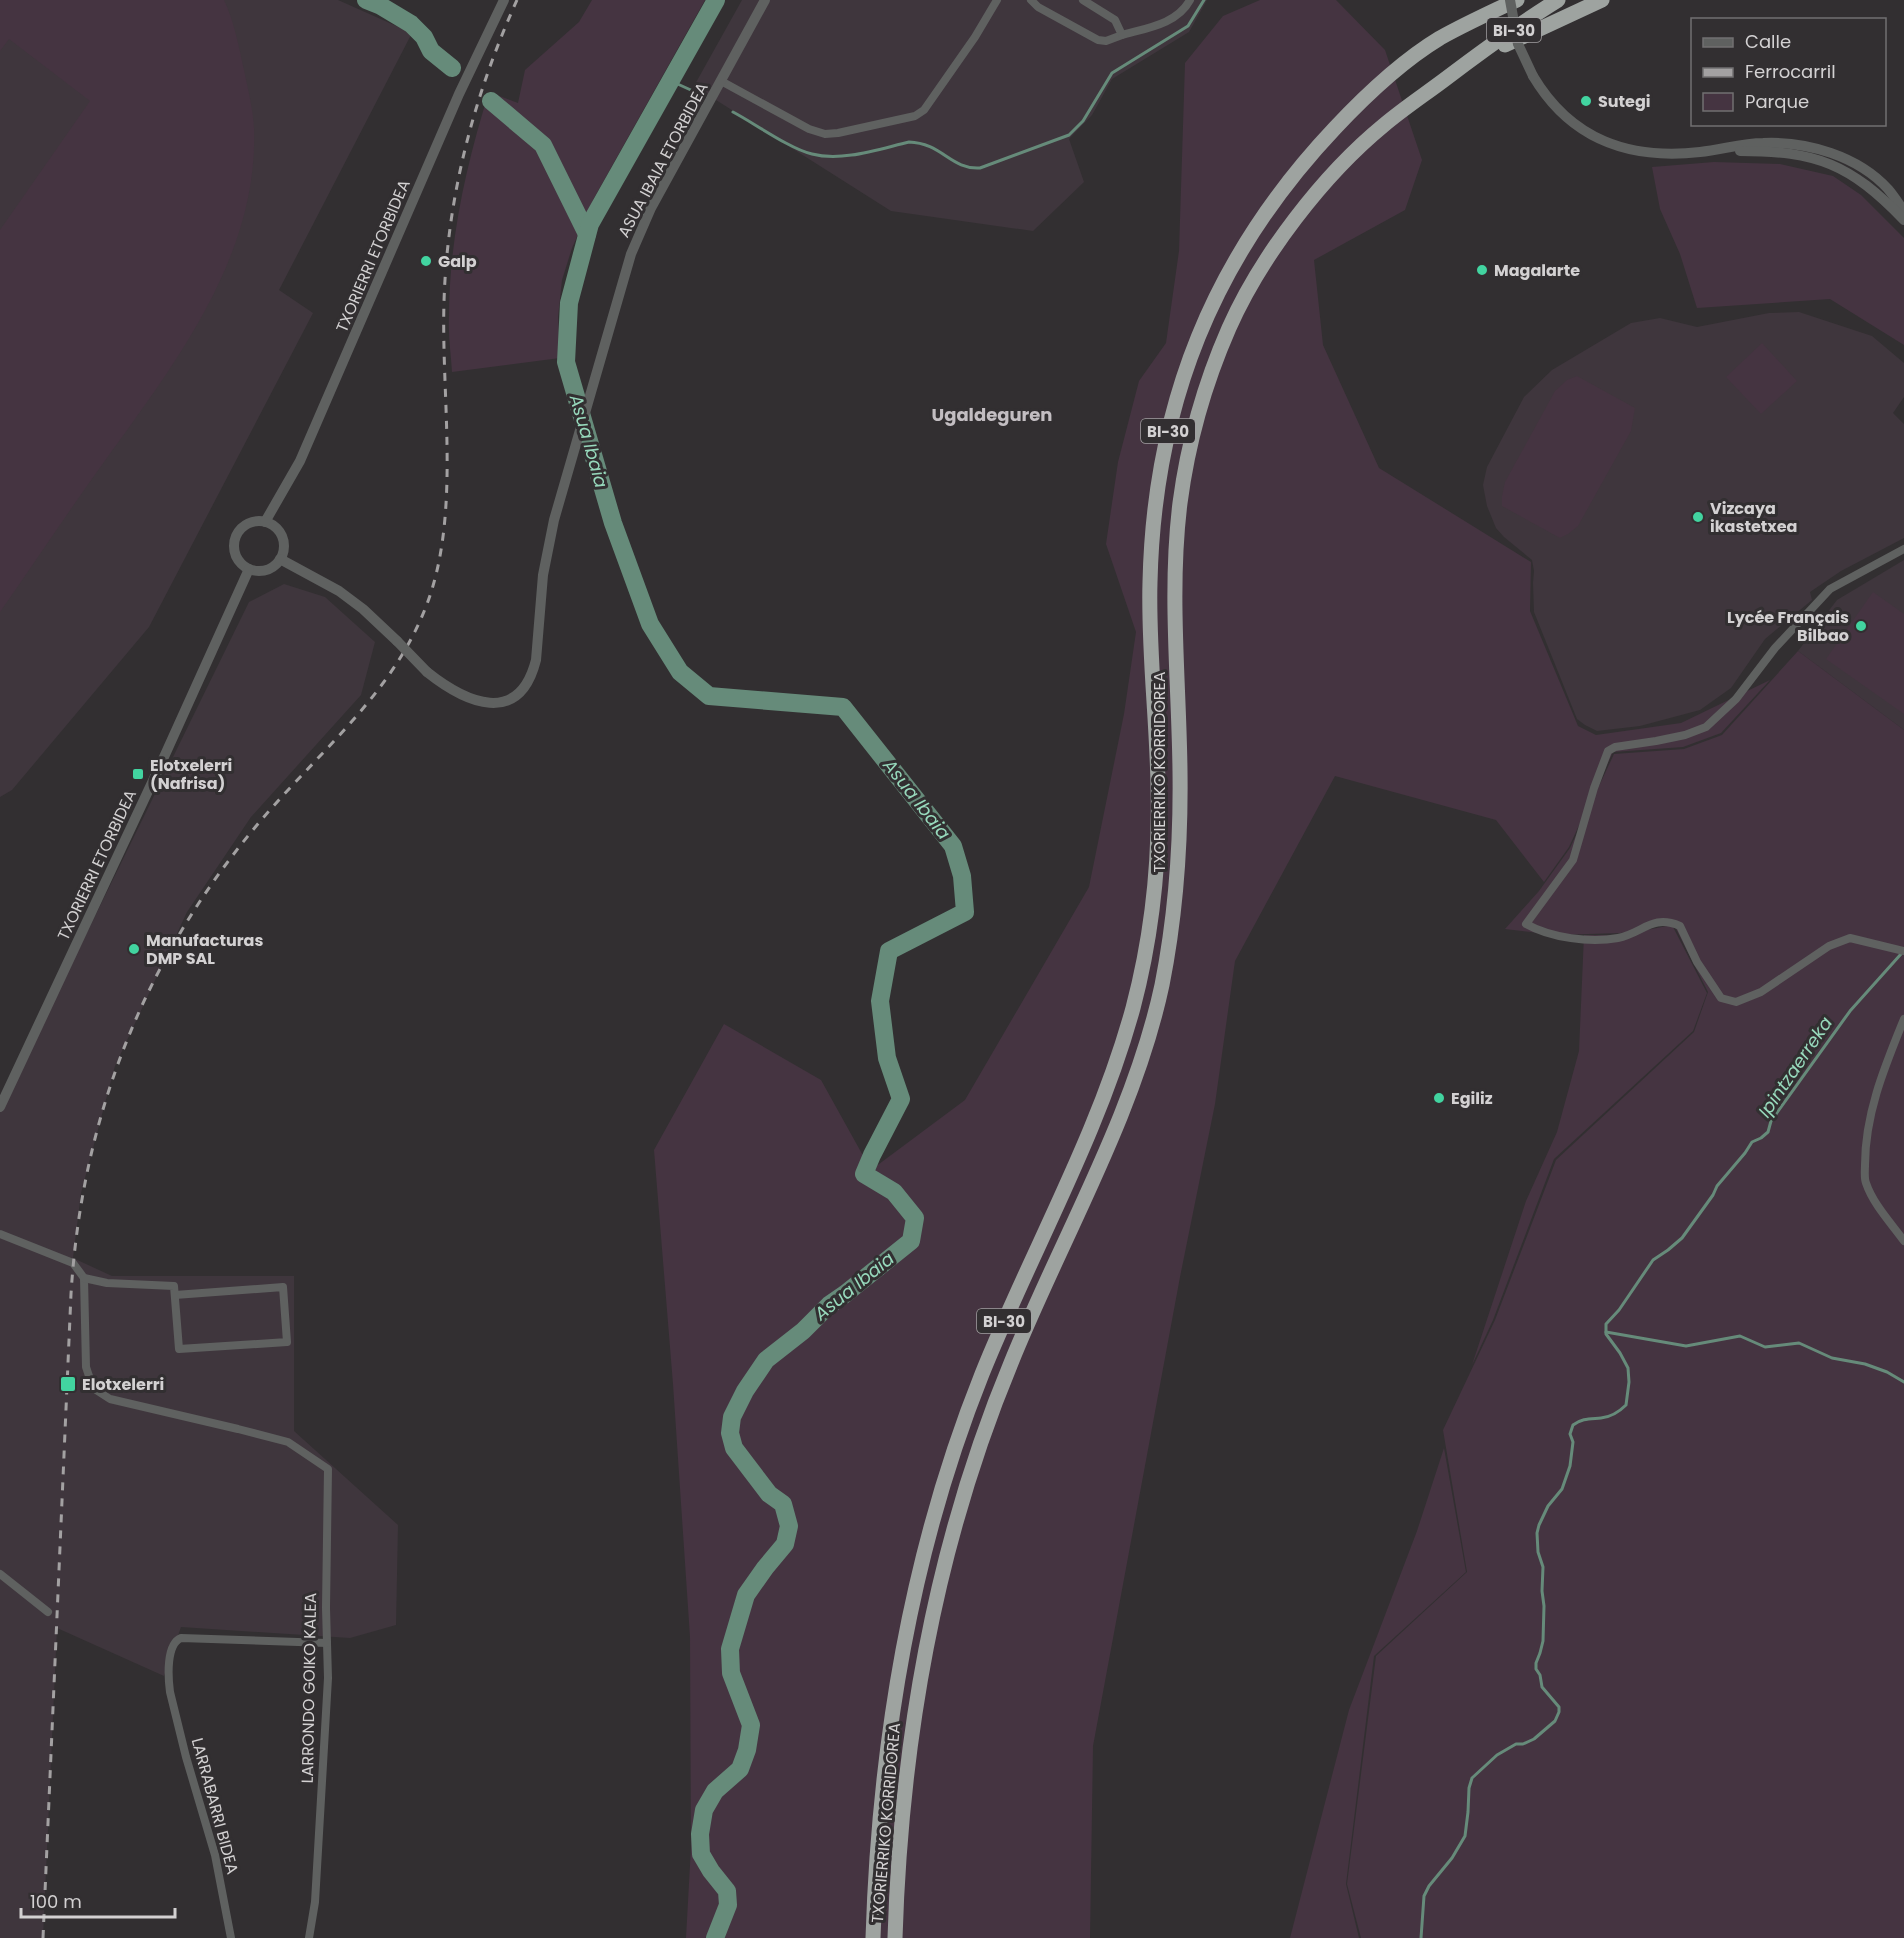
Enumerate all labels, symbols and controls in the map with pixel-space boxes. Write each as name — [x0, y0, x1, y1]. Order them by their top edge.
road number: BI-30 — [1487, 18, 1541, 42]
legend — [1691, 18, 1886, 126]
text: Calle — [1745, 29, 1791, 54]
text: Ferrocarril — [1745, 59, 1836, 84]
street label: ASUA IBAIA ETORBIDEA — [612, 78, 714, 242]
text: Parque — [1745, 89, 1809, 114]
place label: Sutegi — [1598, 90, 1651, 113]
marker: Sutegi — [1579, 94, 1593, 108]
street label: TXORIERRI ETORBIDEA — [330, 176, 416, 336]
place label: Galp — [438, 250, 477, 273]
marker: Galp — [419, 254, 433, 268]
place label: Magalarte — [1494, 259, 1580, 282]
marker: Magalarte — [1475, 263, 1489, 277]
water label: Asua Ibaia — [563, 390, 614, 491]
district label: Ugaldeguren — [931, 402, 1053, 427]
road number: BI-30 — [1141, 419, 1195, 443]
place label: Vizcaya ikastetxea — [1710, 497, 1797, 538]
marker: Vizcaya ikastetxea — [1691, 510, 1705, 524]
place label: Lycée Français Bilbao — [1727, 606, 1849, 647]
marker: Lycée Français Bilbao — [1854, 619, 1868, 633]
street label: TXORIERRIKO KORRIDOREA — [1148, 671, 1171, 873]
water label: Asua Ibaia — [877, 753, 956, 845]
place label: Elotxelerri (Nafrisa) — [150, 754, 232, 795]
marker: Elotxelerri (Nafrisa) — [131, 767, 145, 781]
street label: TXORIERRI ETORBIDEA — [52, 786, 142, 944]
place label: Manufacturas DMP SAL — [146, 929, 263, 970]
marker: Manufacturas DMP SAL — [127, 942, 141, 956]
water label: Ipintzaerreka — [1752, 1012, 1838, 1122]
place label: Egiliz — [1451, 1087, 1493, 1110]
marker: Egiliz — [1432, 1091, 1446, 1105]
water label: Asua Ibaia — [808, 1246, 899, 1327]
road number: BI-30 — [977, 1309, 1031, 1333]
place label: Elotxelerri — [82, 1373, 164, 1396]
marker: Elotxelerri — [59, 1375, 77, 1393]
street label: LARRONDO GOIKO KALEA — [296, 1592, 322, 1784]
street label: TXORIERRIKO KORRIDOREA — [866, 1722, 906, 1924]
street label: LARRABARRI BIDEA — [186, 1735, 244, 1877]
scale bar — [21, 1881, 176, 1919]
text: 100 m — [30, 1889, 82, 1914]

